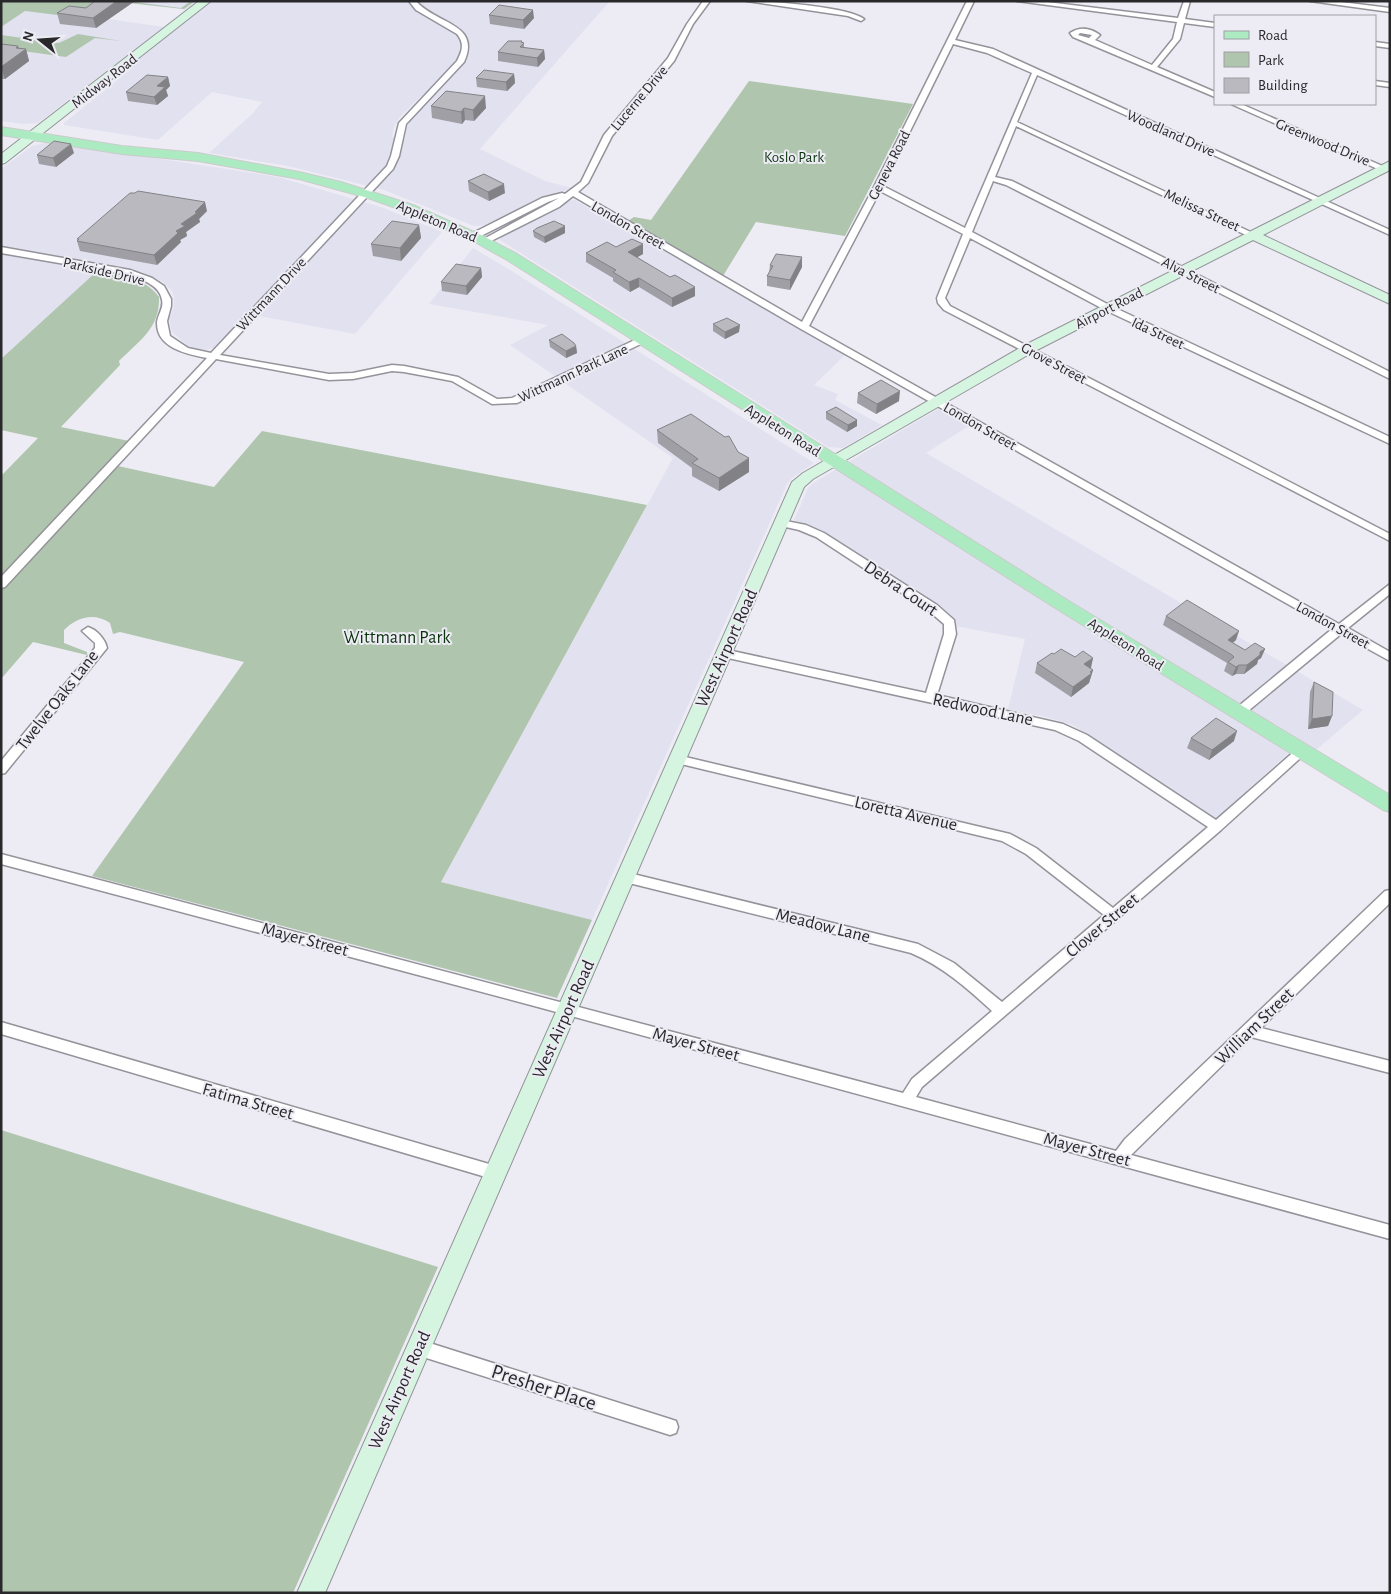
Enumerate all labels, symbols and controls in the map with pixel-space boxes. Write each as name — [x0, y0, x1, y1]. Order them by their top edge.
north arrow — [15, 15, 65, 65]
legend — [1214, 15, 1376, 105]
text: Road — [1258, 28, 1288, 43]
text: N — [20, 30, 37, 43]
street label: Midway Road — [69, 51, 140, 111]
text: Park — [1258, 53, 1284, 68]
street label: Lucerne Drive — [608, 63, 671, 134]
text: Building — [1258, 78, 1308, 93]
street label: Woodland Drive — [1124, 107, 1217, 160]
street label: Greenwood Drive — [1273, 116, 1372, 169]
street label: Geneva Road — [866, 128, 913, 202]
park label: Koslo Park — [764, 150, 824, 165]
street label: Melissa Street — [1162, 186, 1242, 235]
street label: Appleton Road — [394, 198, 480, 245]
street label: London Street — [589, 199, 667, 252]
street label: Alva Street — [1159, 254, 1223, 297]
street label: Parkside Drive — [62, 255, 146, 288]
street label: Wittmann Drive — [234, 255, 309, 334]
street label: Airport Road — [1073, 285, 1146, 332]
street label: Ida Street — [1129, 315, 1187, 352]
street label: Grove Street — [1019, 340, 1089, 387]
street label: Wittmann Park Lane — [516, 341, 630, 405]
street label: London Street — [941, 400, 1019, 453]
street label: Appleton Road — [742, 401, 823, 460]
street label: Debra Court — [860, 558, 941, 620]
street label: West Airport Road — [693, 586, 761, 710]
street label: London Street — [1293, 599, 1372, 652]
street label: Appleton Road — [1085, 615, 1166, 674]
park label: Wittmann Park — [344, 629, 451, 647]
street label: Twelve Oaks Lane — [13, 647, 102, 754]
street label: Redwood Lane — [931, 691, 1035, 729]
street label: Loretta Avenue — [852, 793, 959, 835]
street label: Clover Street — [1063, 890, 1143, 961]
street label: Meadow Lane — [774, 906, 872, 946]
street label: Mayer Street — [259, 920, 350, 960]
street label: West Airport Road — [530, 957, 598, 1081]
street label: William Street — [1212, 985, 1298, 1068]
street label: Mayer Street — [650, 1025, 741, 1065]
street label: Fatima Street — [200, 1080, 296, 1124]
street label: Mayer Street — [1041, 1130, 1132, 1170]
street label: West Airport Road — [366, 1328, 434, 1452]
street label: Presher Place — [489, 1361, 599, 1414]

